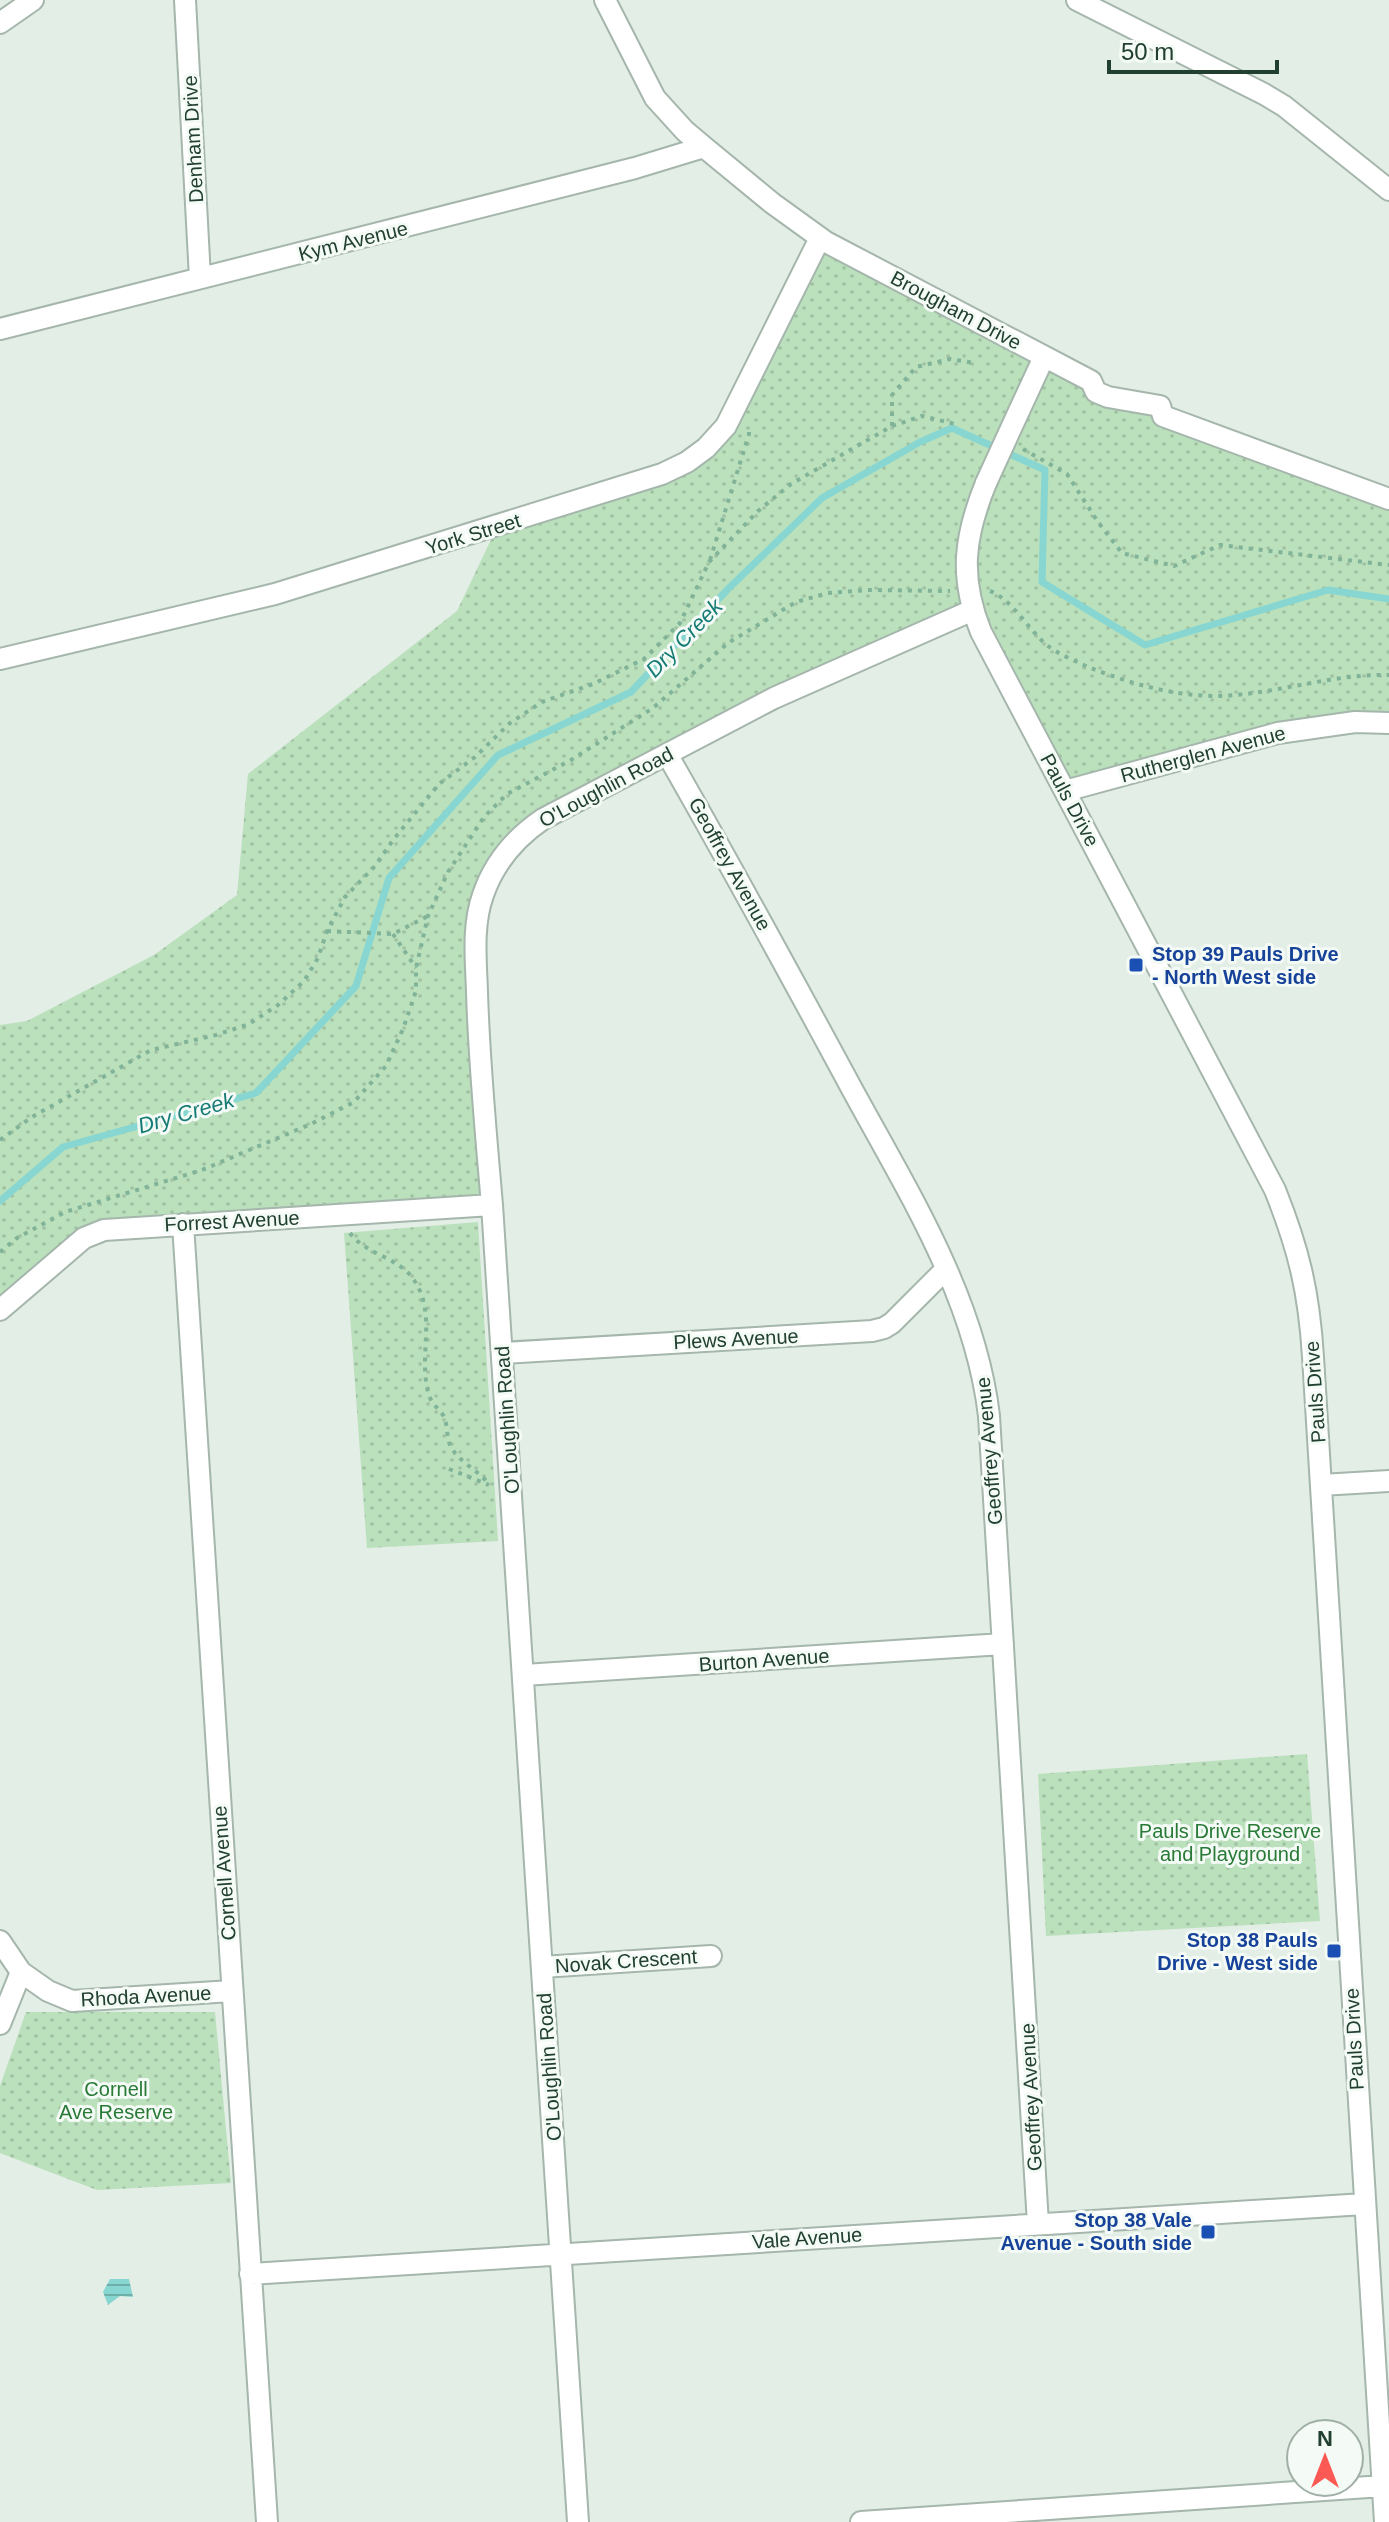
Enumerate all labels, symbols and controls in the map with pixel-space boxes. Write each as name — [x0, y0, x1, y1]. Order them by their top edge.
scale bar — [1109, 24, 1277, 74]
text: 50 m — [1121, 38, 1174, 65]
street label: Denham Drive — [179, 75, 207, 203]
street label: Kym Avenue — [296, 217, 410, 265]
street label: Brougham Drive — [887, 266, 1025, 354]
street label: York Street — [423, 509, 524, 559]
water label: Dry Creek — [641, 593, 728, 682]
street label: Rutherglen Avenue — [1118, 721, 1288, 787]
street label: O'Loughlin Road — [535, 742, 677, 832]
street label: Pauls Drive — [1036, 750, 1104, 850]
street label: Geoffrey Avenue — [684, 794, 776, 934]
place label: Stop 39 Pauls Drive - North West side — [1152, 943, 1339, 988]
marker: Stop 39 Pauls Drive - North West side — [1127, 956, 1145, 974]
water label: Dry Creek — [135, 1087, 238, 1139]
street label: Forrest Avenue — [164, 1206, 300, 1236]
street label: Plews Avenue — [673, 1325, 799, 1353]
street label: Pauls Drive — [1300, 1340, 1330, 1444]
street label: O'Loughlin Road — [491, 1345, 523, 1495]
street label: Geoffrey Avenue — [972, 1376, 1006, 1526]
street label: Burton Avenue — [698, 1644, 830, 1676]
street label: Cornell Avenue — [208, 1805, 240, 1941]
park label: Pauls Drive Reserve and Playground — [1139, 1820, 1321, 1865]
place label: Stop 38 Pauls Drive - West side — [1157, 1929, 1318, 1974]
marker: Stop 38 Pauls Drive - West side — [1325, 1942, 1343, 1960]
street label: Novak Crescent — [554, 1945, 698, 1977]
street label: Rhoda Avenue — [80, 1982, 212, 2010]
street label: Pauls Drive — [1340, 1987, 1368, 2091]
street label: O'Loughlin Road — [533, 1992, 565, 2142]
street label: Geoffrey Avenue — [1016, 2022, 1046, 2172]
park label: Cornell Ave Reserve — [59, 2078, 173, 2123]
place label: Stop 38 Vale Avenue - South side — [1000, 2209, 1192, 2254]
street label: Vale Avenue — [751, 2223, 863, 2253]
marker: Stop 38 Vale Avenue - South side — [1199, 2223, 1217, 2241]
north arrow — [1285, 2418, 1365, 2498]
text: N — [1317, 2426, 1333, 2451]

